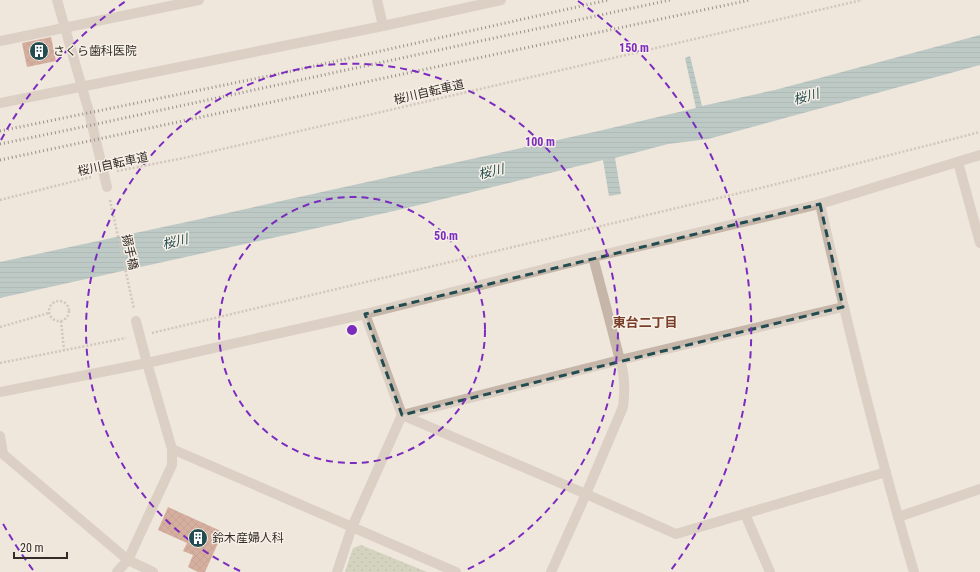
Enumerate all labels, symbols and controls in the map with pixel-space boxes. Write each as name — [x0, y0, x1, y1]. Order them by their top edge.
building icon: さくら歯科医院 — [28, 40, 50, 62]
text: 150 m — [619, 41, 649, 55]
place label: さくら歯科医院 — [53, 44, 137, 58]
street label: 桜川自転車道 — [392, 77, 466, 107]
water label: 桜川 — [792, 85, 823, 107]
text: 100 m — [525, 135, 555, 149]
street label: 桜川自転車道 — [76, 150, 150, 178]
water label: 桜川 — [477, 161, 507, 182]
text: 50 m — [434, 229, 458, 243]
water label: 桜川 — [161, 231, 191, 252]
street label: 搦手橋 — [119, 233, 141, 271]
district label: 東台二丁目 — [612, 315, 678, 330]
centre of rings — [345, 323, 359, 337]
building icon: 鈴木産婦人科 — [187, 527, 209, 549]
place label: 鈴木産婦人科 — [212, 531, 284, 545]
scale bar — [14, 534, 67, 560]
text: 20 m — [20, 541, 44, 555]

